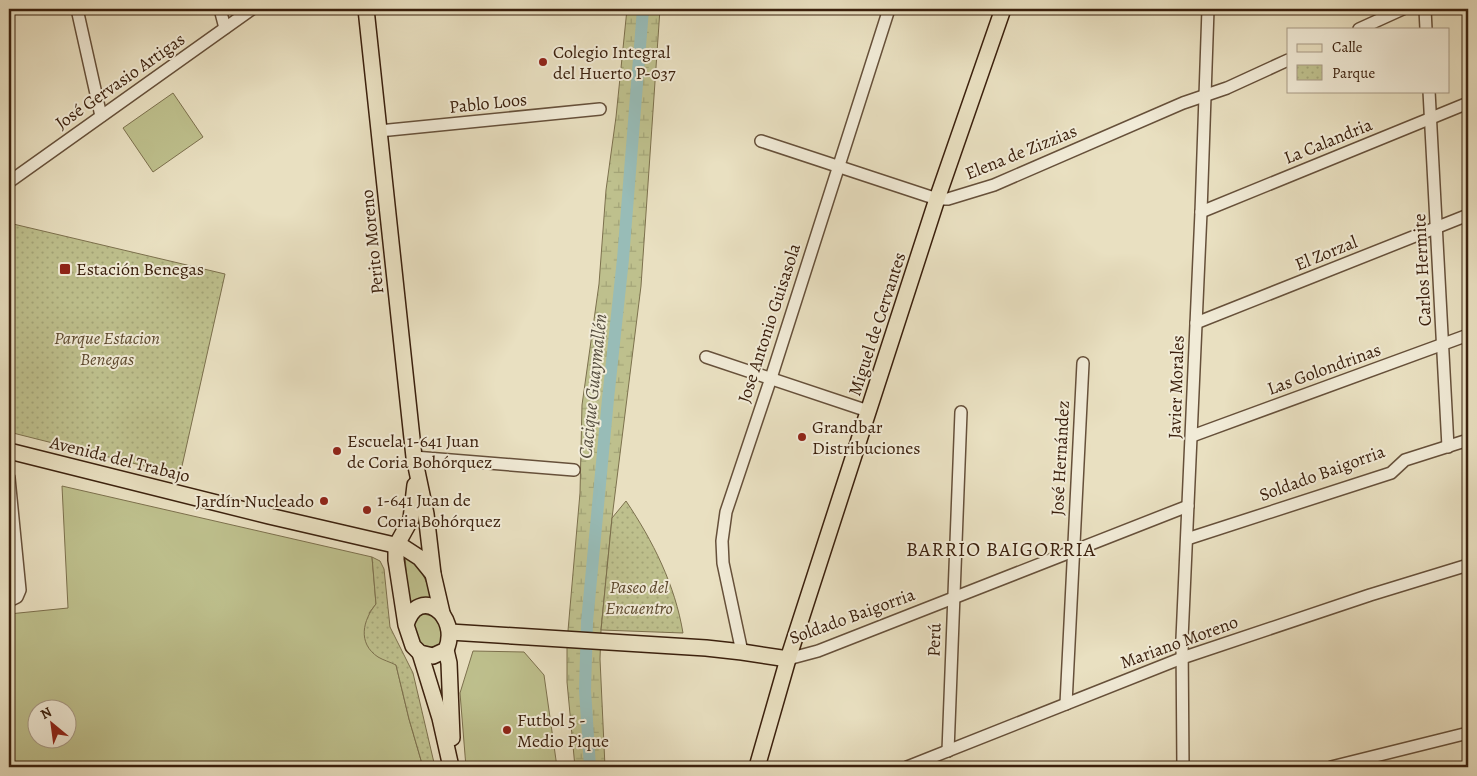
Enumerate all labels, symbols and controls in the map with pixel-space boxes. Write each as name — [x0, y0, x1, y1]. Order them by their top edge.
street label: José Gervasio Artigas — [50, 27, 190, 135]
legend — [1287, 28, 1450, 92]
text: Calle — [1332, 37, 1363, 57]
place label: Colegio Integral del Huerto P-037 — [553, 40, 676, 85]
marker: Colegio Integral del Huerto P-037 — [537, 56, 549, 68]
text: Parque — [1332, 63, 1375, 83]
street label: Pablo Loos — [448, 87, 528, 119]
street label: La Calandria — [1280, 112, 1376, 170]
street label: Elena de Zizzias — [961, 119, 1081, 185]
street label: Perito Moreno — [355, 188, 389, 296]
street label: Carlos Hermite — [1407, 213, 1437, 327]
street label: El Zorzal — [1291, 229, 1361, 276]
street label: Jose Antonio Guisasola — [732, 240, 806, 406]
street label: Miguel de Cervantes — [842, 249, 912, 399]
place label: Estación Benegas — [76, 257, 204, 281]
marker: Estación Benegas — [58, 262, 72, 276]
water label: Cacique Guaymallén — [572, 312, 614, 460]
park label: Parque Estacion Benegas — [54, 326, 160, 371]
street label: Javier Morales — [1162, 335, 1190, 439]
street label: Las Golondrinas — [1264, 337, 1384, 401]
street label: José Hernández — [1045, 400, 1075, 516]
place label: Grandbar Distribuciones — [812, 415, 921, 460]
place label: Escuela 1-641 Juan de Coria Bohórquez — [347, 429, 492, 474]
street label: Avenida del Trabajo — [46, 430, 193, 488]
marker: Grandbar Distribuciones — [796, 431, 808, 443]
street label: Soldado Baigorria — [1256, 439, 1389, 507]
marker: Escuela 1-641 Juan de Coria Bohórquez — [331, 445, 343, 457]
place label: 1-641 Juan de Coria Bohórquez — [377, 488, 501, 533]
place label: Jardín Nucleado — [196, 489, 314, 513]
marker: Jardín Nucleado — [318, 495, 330, 507]
marker: 1-641 Juan de Coria Bohórquez — [361, 504, 373, 516]
district label: BARRIO BAIGORRIA — [906, 536, 1096, 563]
park label: Paseo del Encuentro — [605, 575, 673, 620]
street label: Soldado Baigorria — [786, 582, 919, 650]
street label: Mariano Moreno — [1117, 610, 1241, 674]
street label: Perú — [921, 622, 947, 657]
north arrow — [28, 698, 78, 748]
text: N — [37, 702, 55, 724]
place label: Futbol 5 - Medio Pique — [517, 708, 609, 753]
marker: Futbol 5 - Medio Pique — [501, 724, 513, 736]

